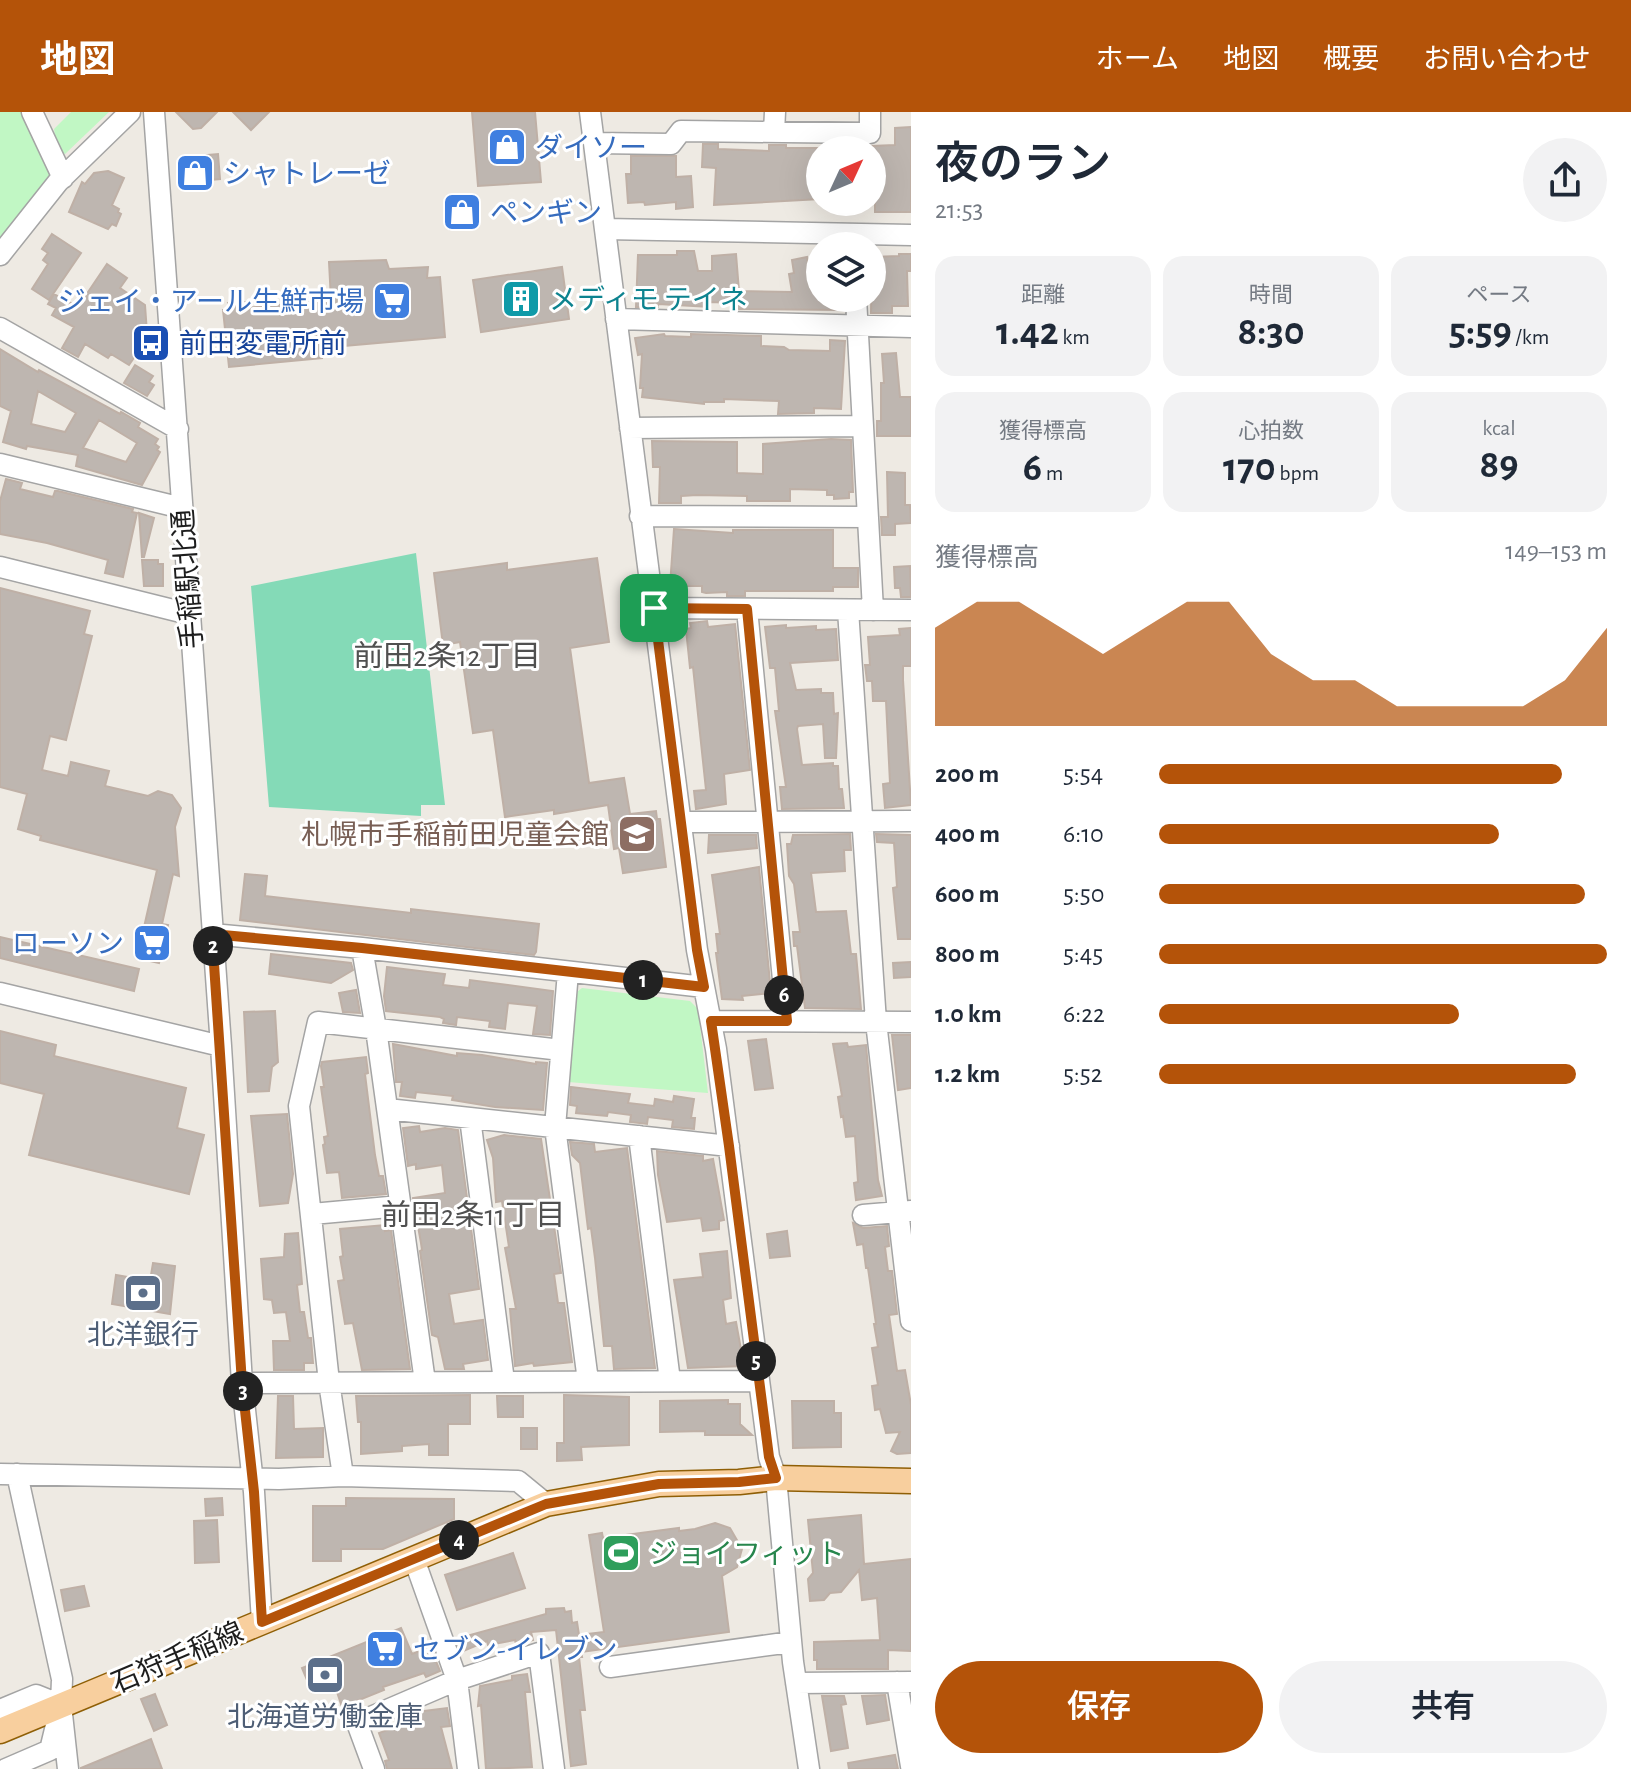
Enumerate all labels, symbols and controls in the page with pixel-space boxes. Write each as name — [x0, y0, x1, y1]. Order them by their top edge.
text: 地図 — [40, 42, 116, 80]
text: ホーム — [1096, 46, 1179, 74]
text: 地図 — [1223, 46, 1279, 74]
text: 概要 — [1323, 46, 1379, 74]
text: お問い合わせ — [1423, 46, 1591, 74]
shop icon: ダイソー — [486, 126, 528, 168]
place label: ダイソー — [535, 133, 647, 163]
north arrow — [806, 136, 886, 216]
map controls — [806, 136, 886, 312]
button: share — [1523, 138, 1607, 222]
text: 夜のラン — [935, 143, 1111, 187]
shop icon: シャトレーゼ — [174, 152, 216, 194]
place label: シャトレーゼ — [223, 159, 391, 189]
shop icon: ペンギン — [441, 191, 483, 233]
text: 21:53 — [935, 197, 983, 223]
place label: ペンギン — [490, 198, 602, 228]
button: layers — [806, 232, 886, 312]
building icon: メディモ テイネ — [500, 278, 542, 320]
supermarket icon: ジェイ・アール生鮮市場 — [371, 280, 413, 322]
text: 距離 — [1021, 284, 1065, 306]
text: 時間 — [1249, 284, 1293, 306]
text: ペース — [1467, 284, 1531, 306]
place label: メディモ テイネ — [549, 285, 748, 315]
place label: ジェイ・アール生鮮市場 — [58, 287, 364, 317]
text: 1.42 — [996, 312, 1059, 352]
text: 8:30 — [1238, 312, 1304, 352]
text: 5:59 — [1449, 312, 1512, 352]
bus stop icon: 前田変電所前 — [130, 322, 172, 364]
text: km — [1059, 326, 1090, 348]
text: /km — [1512, 326, 1549, 348]
place label: 前田変電所前 — [179, 329, 347, 359]
text: kcal — [1482, 417, 1516, 439]
text: 獲得標高 — [999, 420, 1087, 442]
text: 心拍数 — [1238, 420, 1304, 442]
text: 89 — [1479, 445, 1519, 485]
text: 6 — [1023, 448, 1042, 488]
text: 170 — [1223, 448, 1276, 488]
text: m — [1042, 462, 1063, 484]
text: bpm — [1276, 462, 1319, 484]
street label: 手稲駅北通 — [168, 508, 208, 650]
text: 149–153 m — [1505, 538, 1607, 564]
text: 獲得標高 — [935, 545, 1039, 571]
pin — [620, 574, 688, 642]
icon: arrive — [632, 586, 676, 630]
district label: 前田2条12丁目 — [353, 640, 541, 672]
text: 200 m — [935, 761, 999, 787]
text: 5:54 — [1063, 761, 1103, 787]
school or university icon: 札幌市手稲前田児童会館 — [616, 813, 658, 855]
place label: 札幌市手稲前田児童会館 — [301, 820, 609, 850]
text: 400 m — [935, 821, 1000, 847]
text: 6:10 — [1063, 821, 1104, 847]
text: 600 m — [935, 881, 1000, 907]
text: 5:50 — [1063, 881, 1104, 907]
supermarket icon: ローソン — [131, 922, 173, 964]
pin: 2 — [193, 926, 233, 966]
place label: ローソン — [12, 931, 124, 959]
text: 2 — [208, 935, 218, 957]
text: 800 m — [935, 941, 1000, 967]
text: 5:45 — [1063, 941, 1103, 967]
pin: 1 — [623, 960, 663, 1000]
text: 1 — [639, 969, 647, 991]
pin: 6 — [764, 975, 804, 1015]
text: 6 — [779, 984, 789, 1006]
text: 1.0 km — [935, 1001, 1002, 1027]
text: 6:22 — [1063, 1001, 1105, 1027]
text: 1.2 km — [935, 1061, 1000, 1087]
text: 5:52 — [1063, 1061, 1103, 1087]
district label: 前田2条11丁目 — [381, 1199, 565, 1231]
bank icon: 北洋銀行 — [122, 1272, 164, 1314]
place label: 北洋銀行 — [87, 1320, 199, 1350]
pin: 5 — [736, 1341, 776, 1381]
text: 5 — [751, 1350, 761, 1372]
pin: 3 — [223, 1371, 263, 1411]
text: 3 — [238, 1380, 248, 1402]
pin: 4 — [439, 1520, 479, 1560]
text: 4 — [453, 1529, 465, 1551]
sports icon: ジョイフィット — [600, 1532, 642, 1574]
place label: ジョイフィット — [649, 1540, 844, 1569]
street label: 石狩手稲線 — [107, 1617, 248, 1699]
supermarket icon: セブン-イレブン — [364, 1628, 406, 1670]
place label: セブン-イレブン — [413, 1635, 618, 1665]
bank icon: 北海道労働金庫 — [304, 1654, 346, 1696]
button: 保存 — [935, 1661, 1263, 1753]
button: 共有 — [1279, 1661, 1607, 1753]
place label: 北海道労働金庫 — [227, 1702, 423, 1732]

